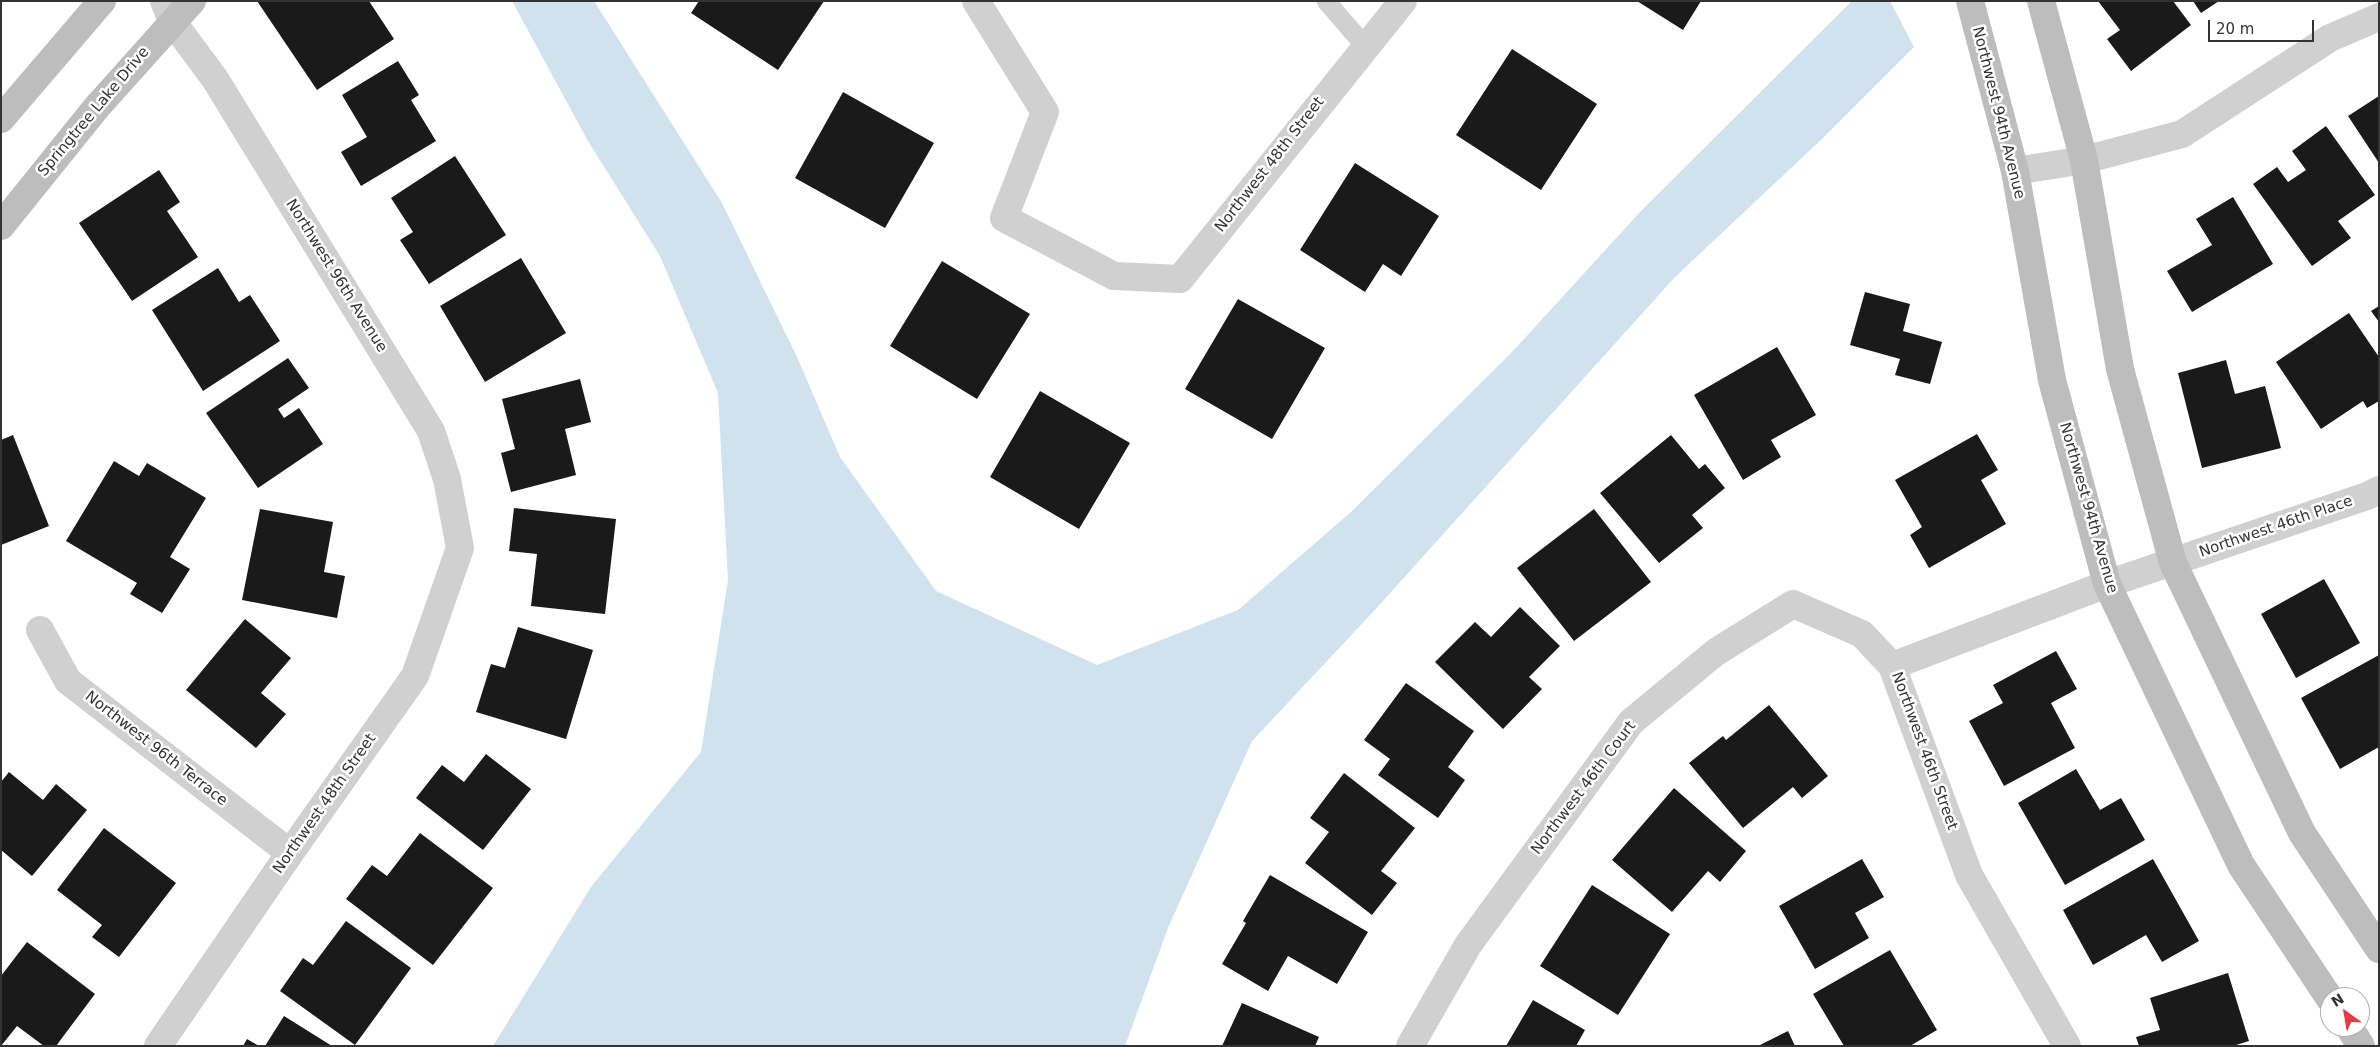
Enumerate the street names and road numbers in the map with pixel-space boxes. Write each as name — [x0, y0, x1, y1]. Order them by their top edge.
street label: Northwest 94th Avenue — [1968, 25, 2028, 201]
street label: Springtree Lake Drive — [35, 44, 153, 180]
street label: Northwest 48th Street — [1212, 94, 1328, 236]
street label: Northwest 96th Avenue — [281, 196, 391, 356]
street label: Northwest 94th Avenue — [2055, 421, 2121, 595]
street label: Northwest 46th Place — [2197, 492, 2355, 562]
street label: Northwest 46th Street — [1887, 670, 1961, 832]
street label: Northwest 96th Terrace — [81, 688, 231, 810]
street label: Northwest 46th Court — [1528, 718, 1640, 858]
street label: Northwest 48th Street — [270, 731, 380, 877]

